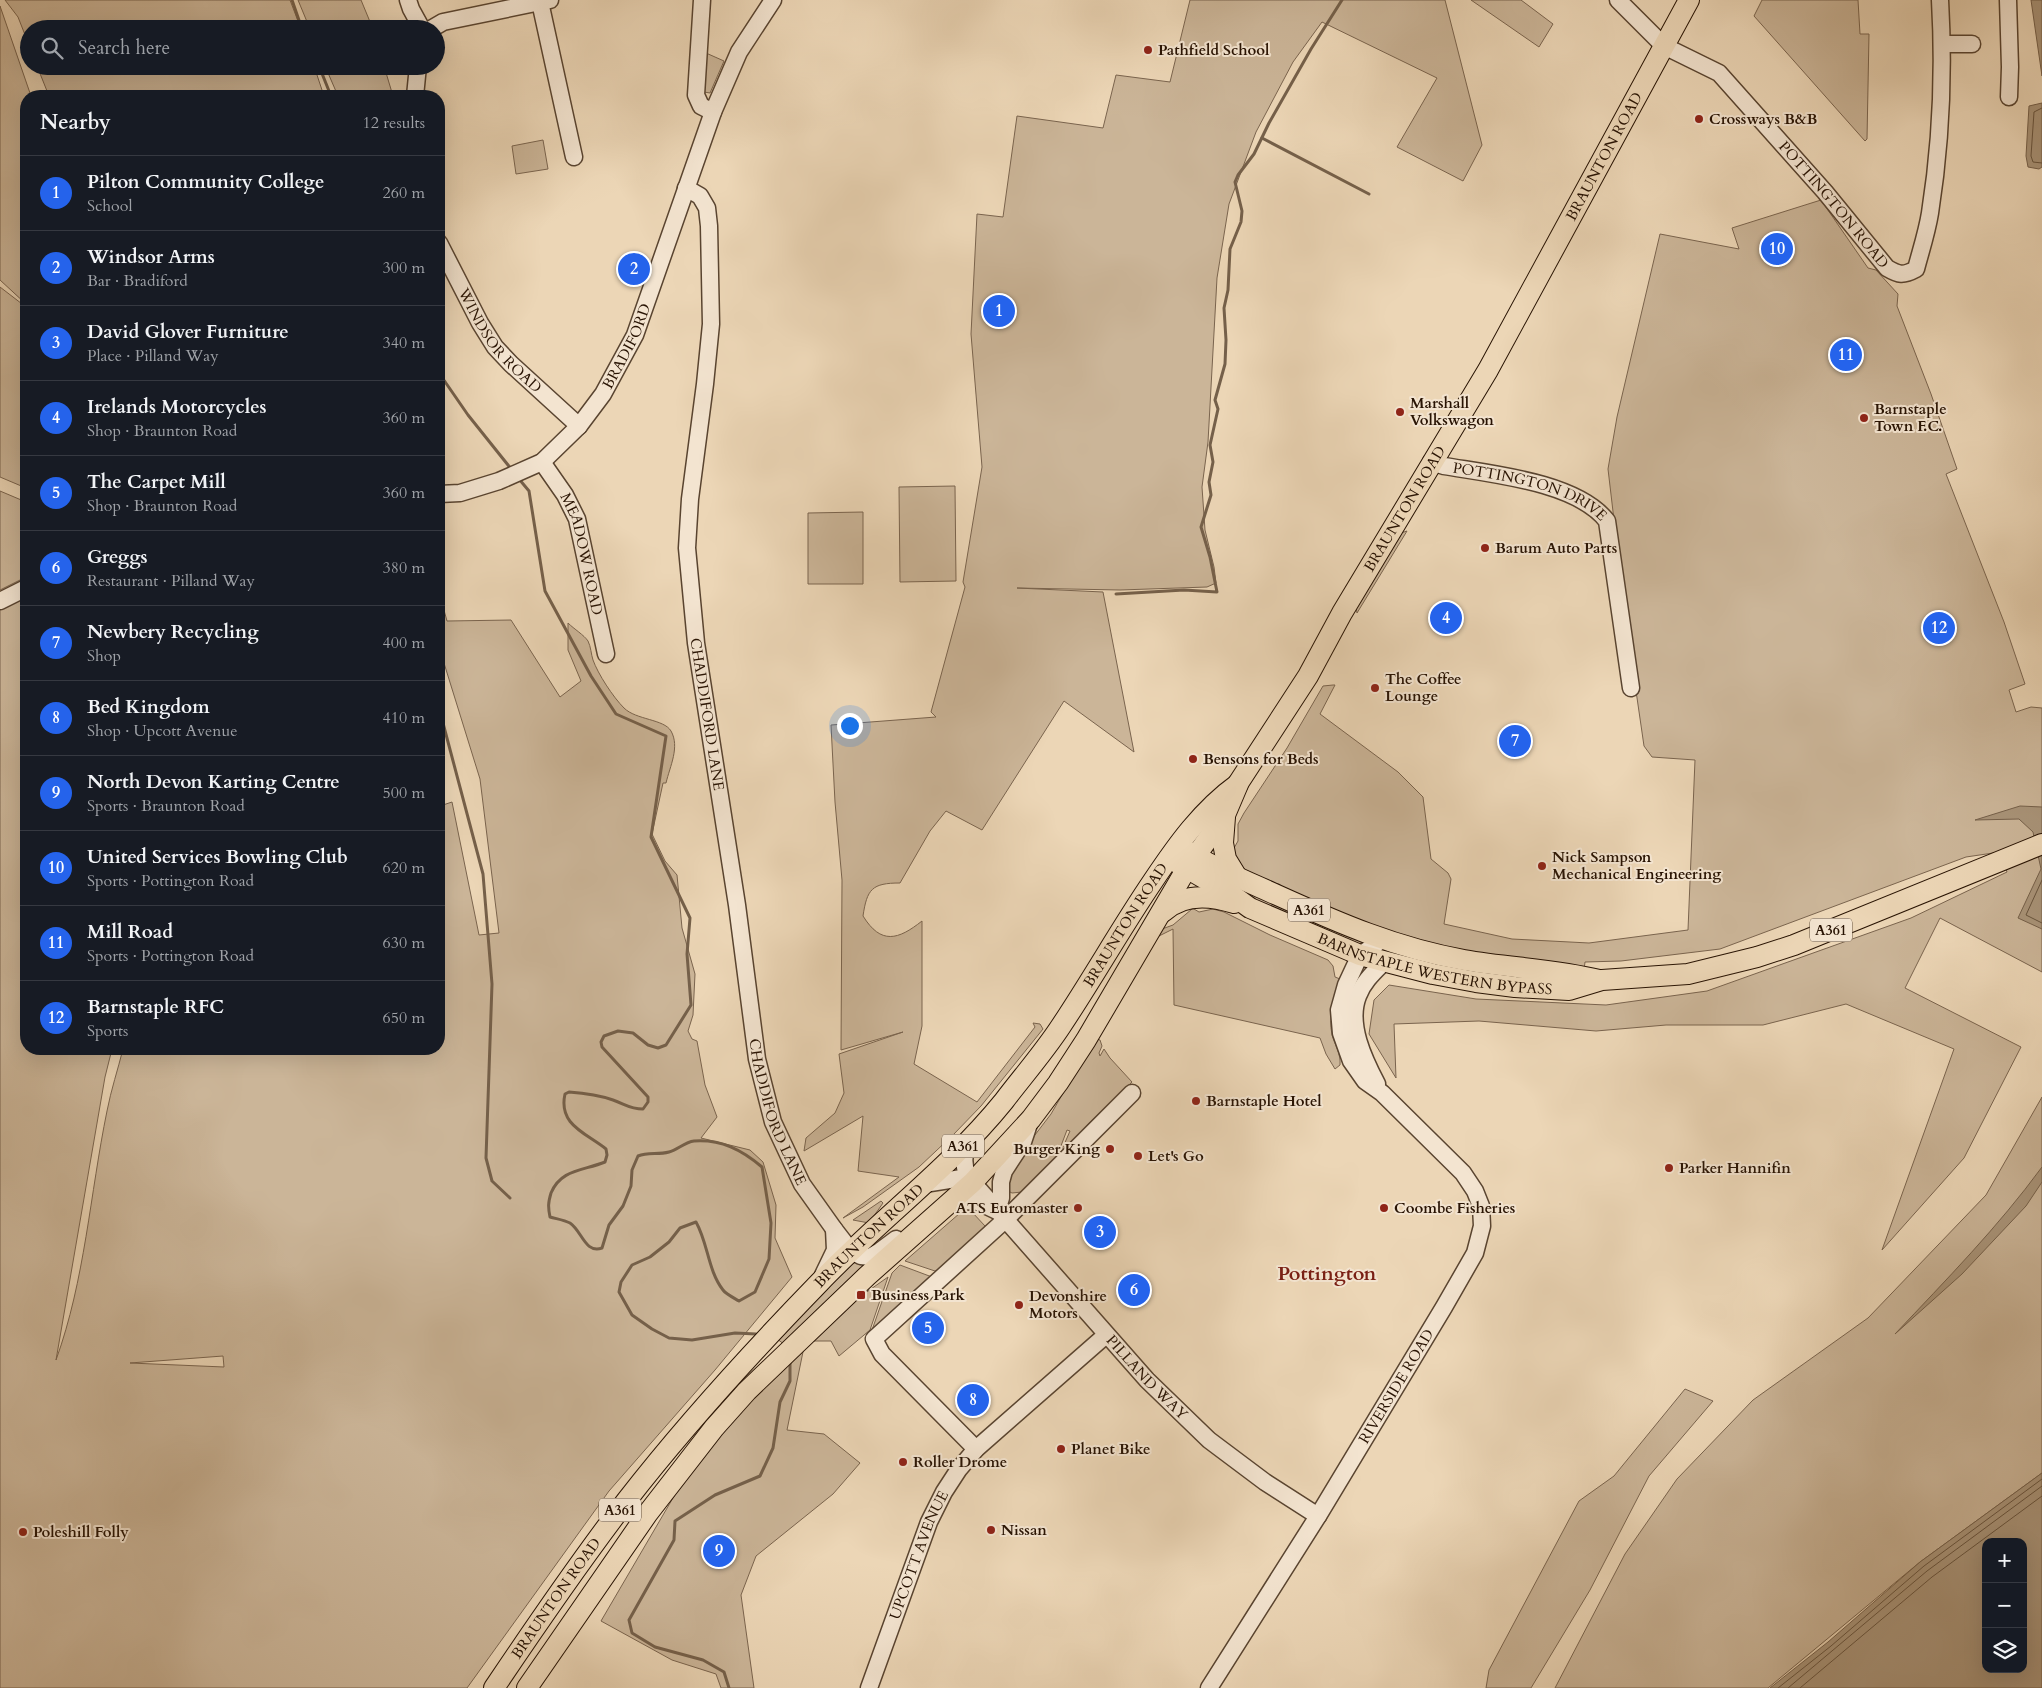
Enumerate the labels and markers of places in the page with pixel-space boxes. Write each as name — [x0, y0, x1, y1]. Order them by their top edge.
place label: Pathfield School — [1158, 40, 1270, 60]
marker: Pathfield School — [1142, 44, 1154, 56]
place label: Crossways B&B — [1709, 109, 1818, 129]
marker: Crossways B&B — [1693, 113, 1705, 125]
pin: 10 — [1761, 230, 1793, 268]
pin: 2 — [618, 250, 650, 288]
pin: 1 — [983, 292, 1015, 330]
pin: 11 — [1830, 336, 1862, 374]
place label: Marshall Volkswagon — [1410, 393, 1494, 430]
place label: Barnstaple Town F.C. — [1874, 399, 1947, 436]
marker: Marshall Volkswagon — [1394, 406, 1406, 418]
marker: Barnstaple Town F.C. — [1858, 412, 1870, 424]
place label: Barum Auto Parts — [1495, 538, 1617, 558]
marker: Barum Auto Parts — [1479, 542, 1491, 554]
pin: 4 — [1430, 599, 1462, 637]
pin: 12 — [1923, 609, 1955, 647]
place label: The Coffee Lounge — [1385, 669, 1462, 706]
marker: The Coffee Lounge — [1369, 682, 1381, 694]
pin: 7 — [1499, 722, 1531, 760]
place label: Bensons for Beds — [1203, 749, 1319, 769]
marker: Bensons for Beds — [1187, 753, 1199, 765]
place label: Nick Sampson Mechanical Engineering — [1552, 847, 1721, 884]
marker: Nick Sampson Mechanical Engineering — [1536, 860, 1548, 872]
place label: Barnstaple Hotel — [1206, 1091, 1322, 1111]
marker: Barnstaple Hotel — [1190, 1095, 1202, 1107]
place label: Burger King — [1013, 1139, 1100, 1159]
marker: Burger King — [1104, 1143, 1116, 1155]
place label: Let's Go — [1148, 1146, 1204, 1166]
marker: Let's Go — [1132, 1150, 1144, 1162]
place label: Parker Hannifin — [1679, 1158, 1791, 1178]
marker: Parker Hannifin — [1663, 1162, 1675, 1174]
place label: ATS Euromaster — [956, 1198, 1069, 1218]
place label: Coombe Fisheries — [1394, 1198, 1515, 1218]
marker: ATS Euromaster — [1072, 1202, 1084, 1214]
marker: Coombe Fisheries — [1378, 1202, 1390, 1214]
pin: 3 — [1084, 1213, 1116, 1251]
pin: 6 — [1118, 1271, 1150, 1309]
place label: Business Park — [871, 1285, 965, 1305]
place label: Devonshire Motors — [1029, 1286, 1107, 1323]
marker: Business Park — [855, 1289, 867, 1301]
marker: Devonshire Motors — [1013, 1299, 1025, 1311]
pin: 5 — [912, 1309, 944, 1347]
pin: 8 — [957, 1381, 989, 1419]
place label: Planet Bike — [1071, 1439, 1150, 1459]
marker: Planet Bike — [1055, 1443, 1067, 1455]
place label: Roller Drome — [913, 1452, 1007, 1472]
marker: Roller Drome — [897, 1456, 909, 1468]
place label: Nissan — [1001, 1520, 1047, 1540]
place label: Poleshill Folly — [33, 1522, 129, 1542]
marker: Nissan — [985, 1524, 997, 1536]
marker: Poleshill Folly — [17, 1526, 29, 1538]
pin: 9 — [703, 1532, 735, 1570]

